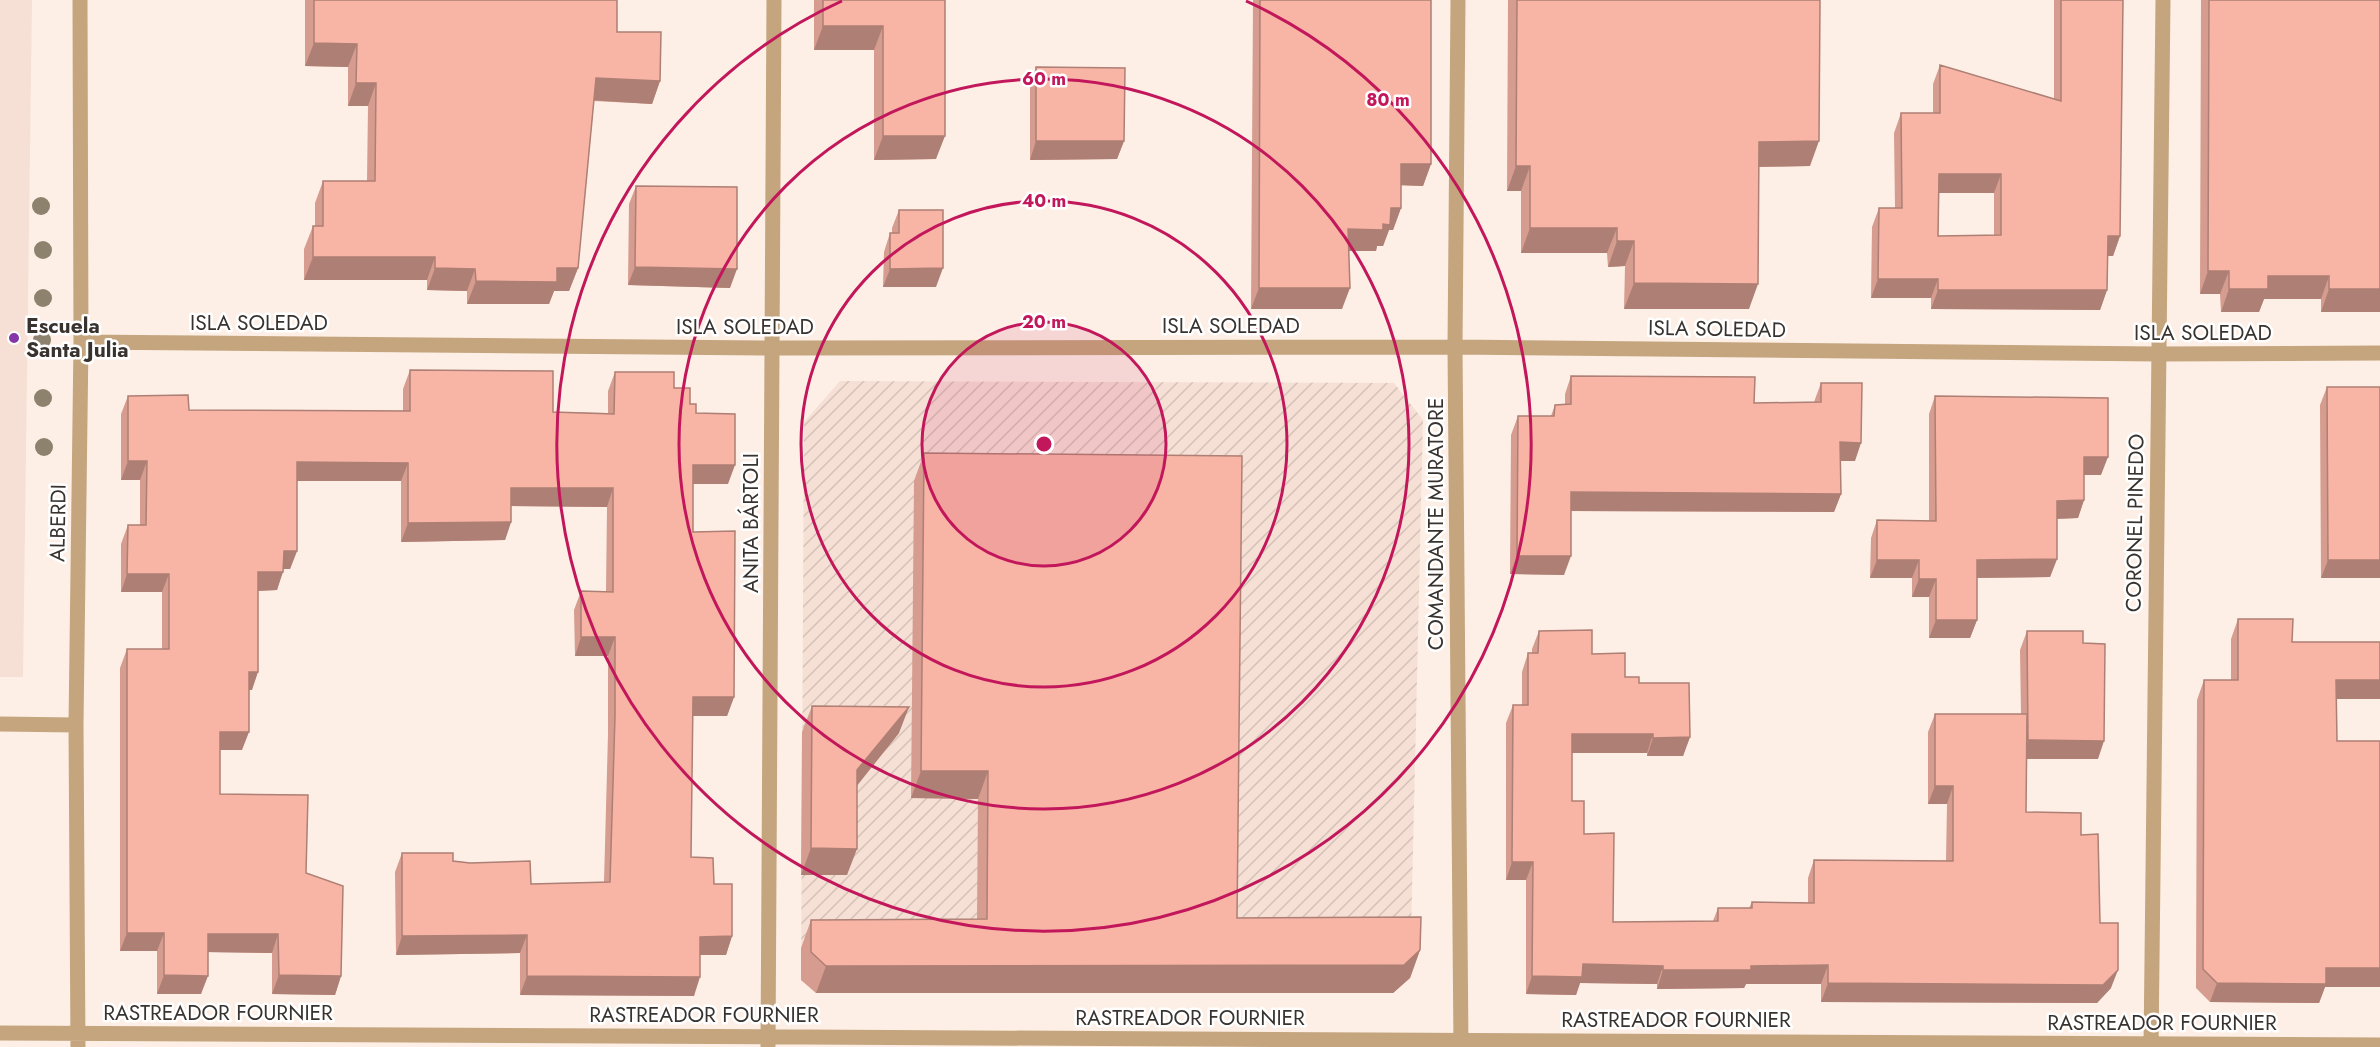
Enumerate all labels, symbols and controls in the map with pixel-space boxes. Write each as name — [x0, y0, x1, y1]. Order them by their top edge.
text: 60 m — [1022, 66, 1066, 92]
text: 80 m — [1366, 87, 1410, 113]
text: 40 m — [1022, 188, 1066, 214]
street label: ISLA SOLEDAD — [190, 308, 328, 338]
text: 20 m — [1022, 309, 1066, 335]
place label: Escuela Santa Julia — [26, 311, 129, 365]
street label: ISLA SOLEDAD — [1162, 311, 1300, 341]
street label: ISLA SOLEDAD — [676, 312, 814, 342]
street label: ISLA SOLEDAD — [1648, 313, 1786, 345]
street label: ISLA SOLEDAD — [2134, 318, 2272, 348]
marker: Escuela Santa Julia — [7, 331, 21, 345]
street label: COMANDANTE MURATORE — [1421, 398, 1451, 650]
centre of rings — [1034, 434, 1054, 454]
street label: CORONEL PINEDO — [2118, 434, 2152, 612]
street label: ANITA BÁRTOLI — [736, 453, 766, 593]
street label: ALBERDI — [42, 484, 74, 562]
street label: RASTREADOR FOURNIER — [103, 998, 333, 1028]
street label: RASTREADOR FOURNIER — [589, 1000, 819, 1030]
street label: RASTREADOR FOURNIER — [1075, 1003, 1305, 1033]
street label: RASTREADOR FOURNIER — [1561, 1005, 1791, 1035]
street label: RASTREADOR FOURNIER — [2047, 1008, 2277, 1038]

